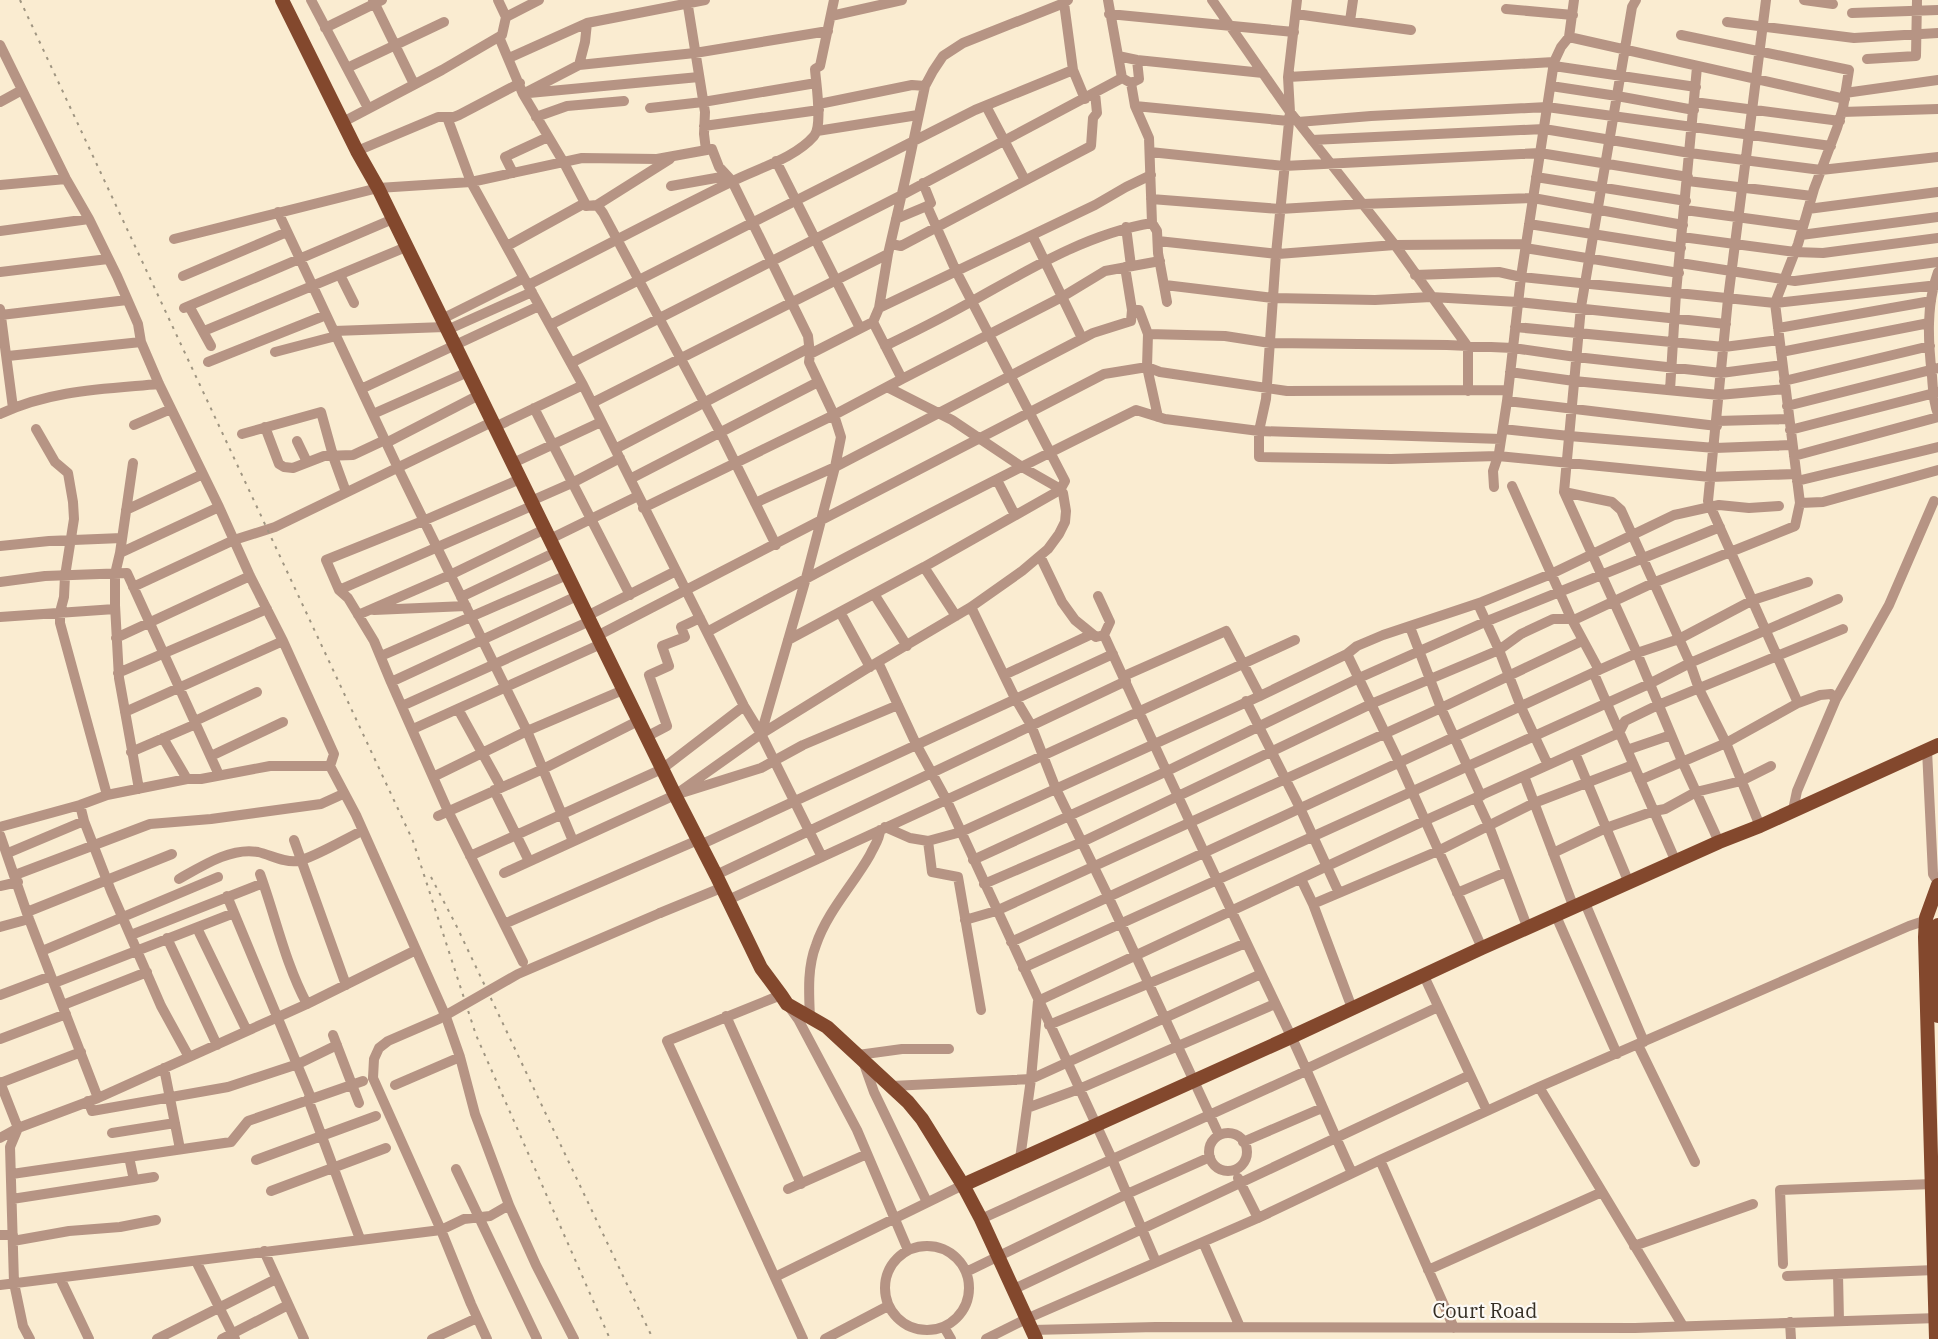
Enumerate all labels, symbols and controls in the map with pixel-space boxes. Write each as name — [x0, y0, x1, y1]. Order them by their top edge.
street label: Court Road — [1433, 1297, 1537, 1324]

